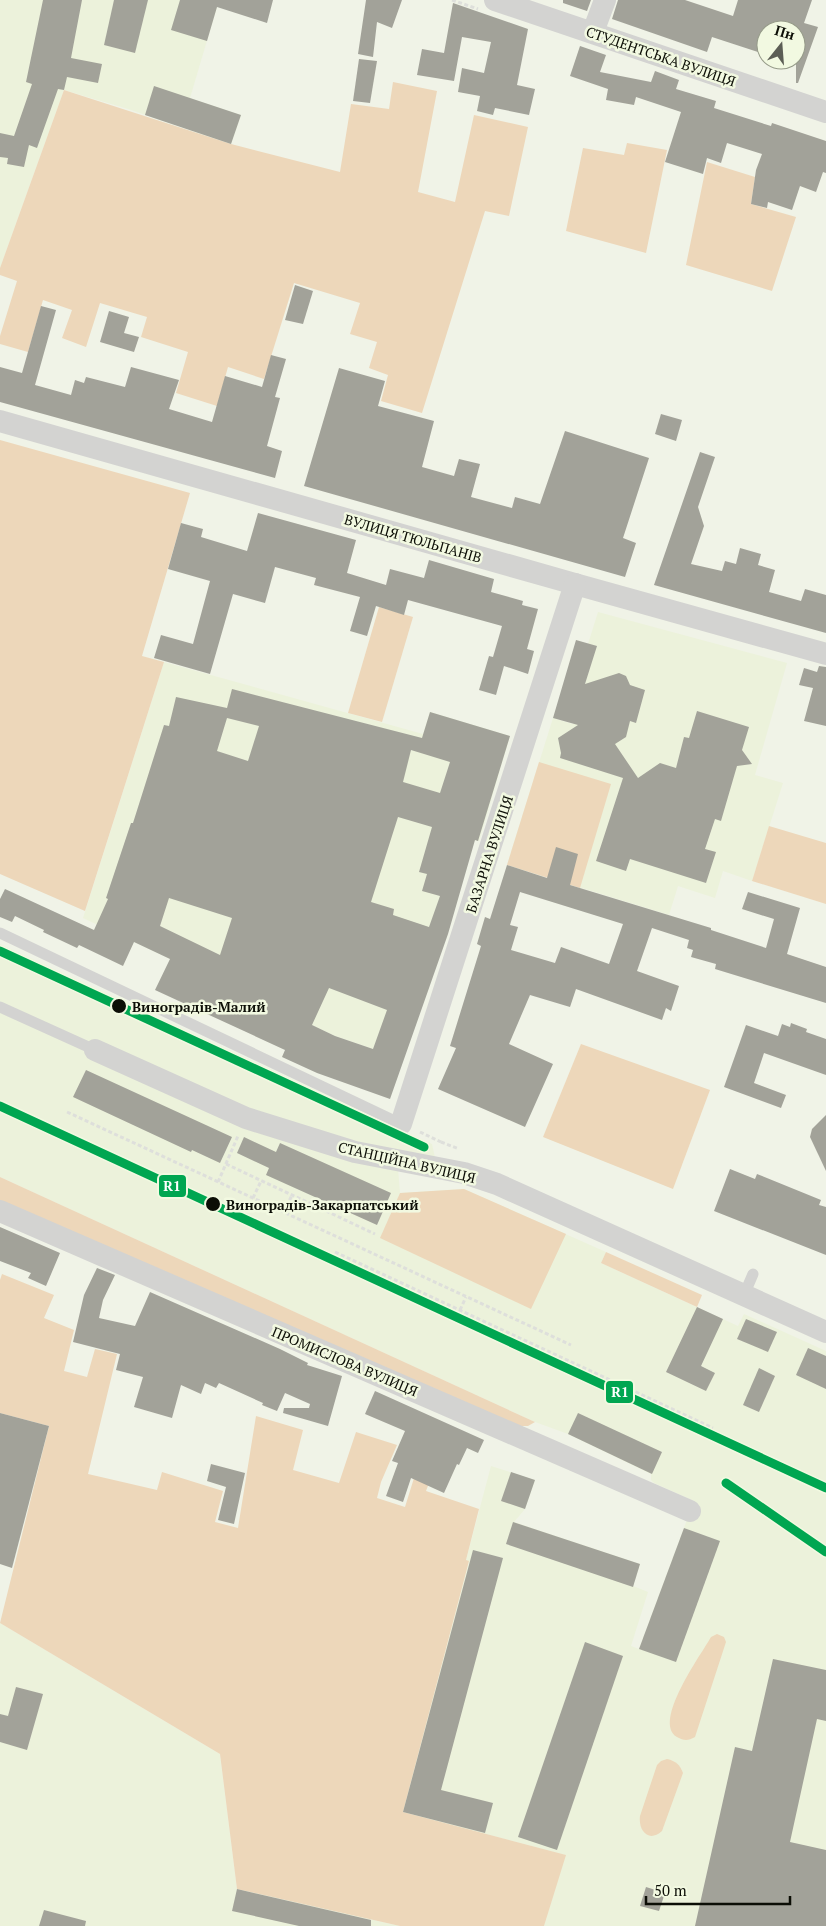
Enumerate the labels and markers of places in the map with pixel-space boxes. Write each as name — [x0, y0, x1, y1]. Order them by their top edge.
marker: Виноградів-Малий — [110, 997, 128, 1015]
place label: Виноградів-Малий — [132, 997, 266, 1016]
marker: Виноградів-Закарпатський — [204, 1195, 222, 1213]
place label: Виноградів-Закарпатський — [226, 1195, 419, 1214]

